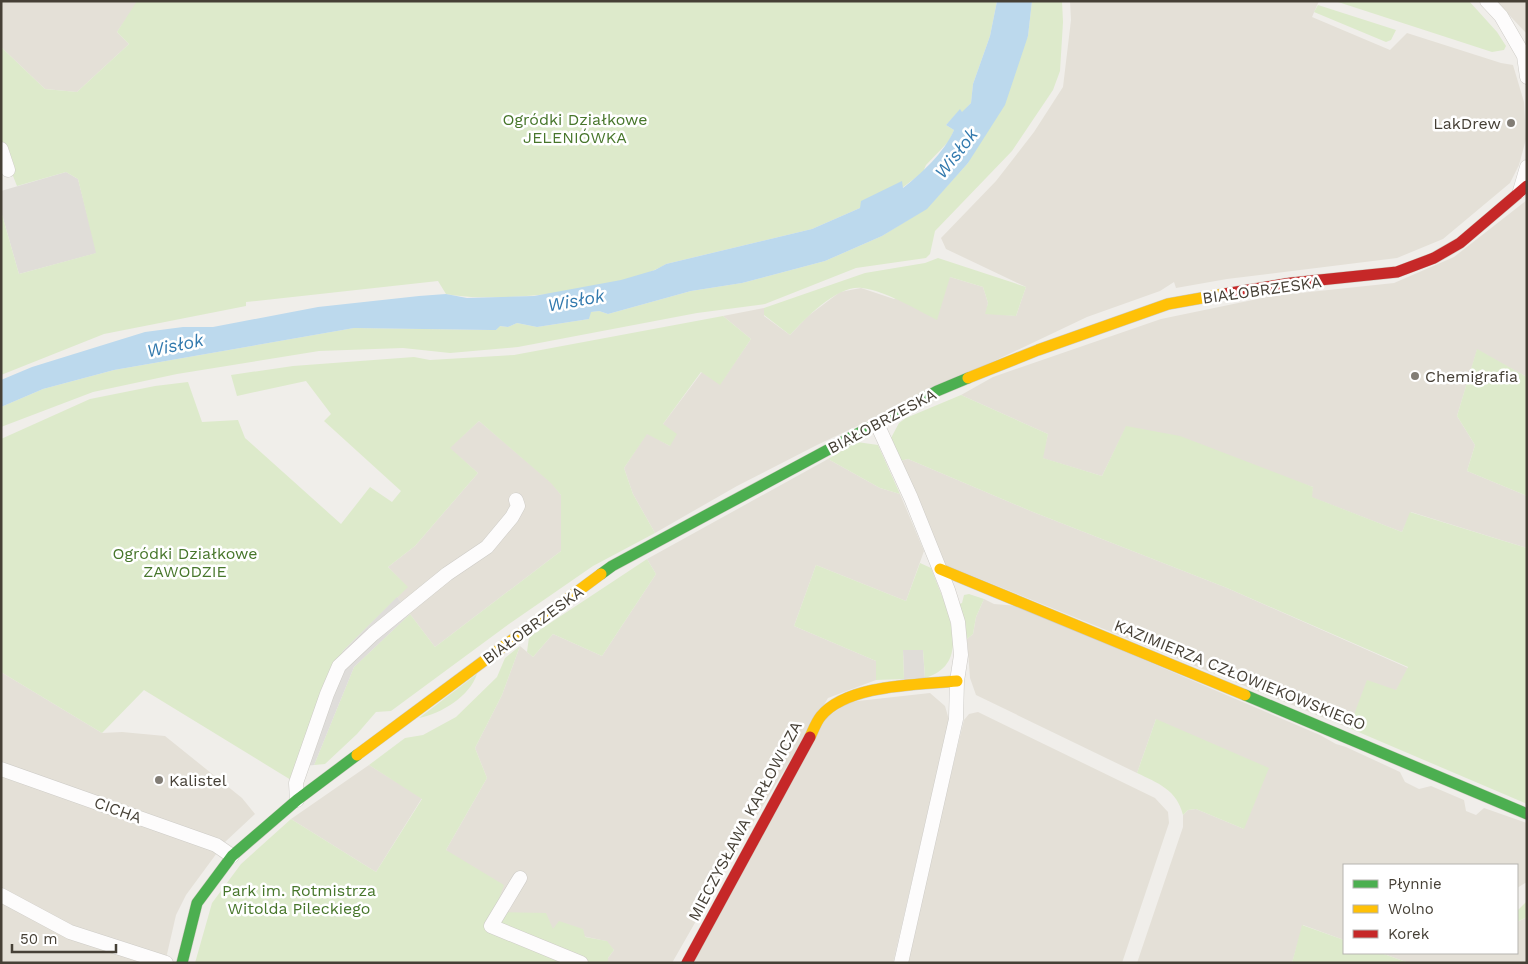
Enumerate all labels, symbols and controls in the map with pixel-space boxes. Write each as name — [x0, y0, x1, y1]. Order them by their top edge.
park label: Ogródki Działkowe JELENIÓWKA — [503, 110, 647, 147]
place label: LakDrew — [1433, 114, 1501, 133]
marker: LakDrew — [1505, 117, 1517, 129]
water label: Wisłok — [930, 123, 983, 182]
street label: BIAŁOBRZESKA — [1201, 272, 1323, 308]
water label: Wisłok — [546, 284, 607, 315]
water label: Wisłok — [145, 328, 207, 361]
place label: Chemigrafia — [1425, 367, 1518, 386]
marker: Chemigrafia — [1409, 370, 1421, 382]
street label: BIAŁOBRZESKA — [825, 384, 940, 458]
park label: Ogródki Działkowe ZAWODZIE — [113, 544, 257, 581]
street label: BIAŁOBRZESKA — [479, 582, 588, 668]
street label: KAZIMIERZA CZŁOWIEKOWSKIEGO — [1111, 616, 1369, 734]
street label: MIECZYSŁAWA KARŁOWICZA — [684, 717, 806, 924]
place label: Kalistel — [169, 771, 227, 790]
marker: Kalistel — [153, 774, 165, 786]
street label: CICHA — [92, 793, 145, 827]
legend — [1343, 864, 1518, 954]
text: Płynnie — [1388, 875, 1442, 893]
park label: Park im. Rotmistrza Witolda Pileckiego — [222, 881, 376, 918]
text: Wolno — [1388, 900, 1434, 918]
scale bar — [12, 922, 116, 954]
text: Korek — [1388, 925, 1430, 943]
text: 50 m — [20, 930, 57, 948]

